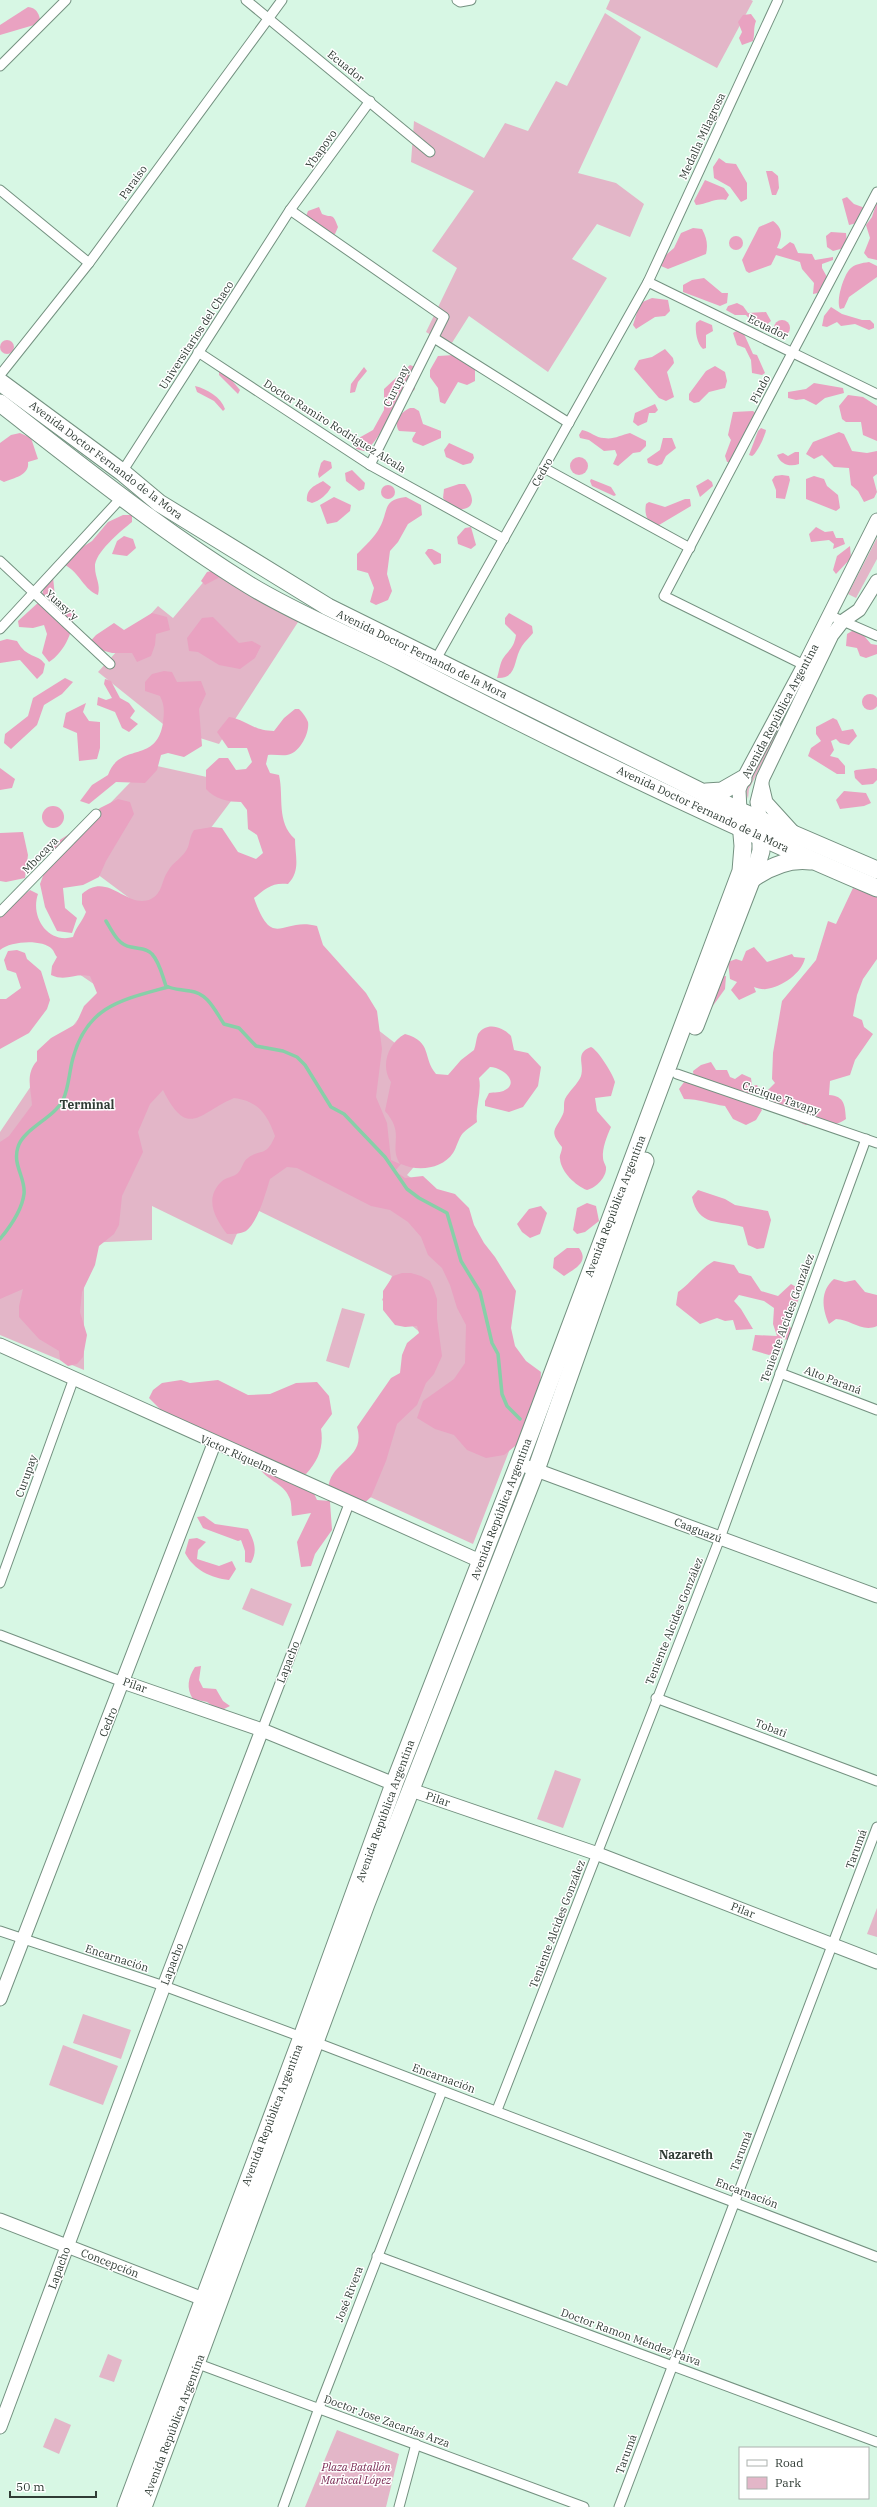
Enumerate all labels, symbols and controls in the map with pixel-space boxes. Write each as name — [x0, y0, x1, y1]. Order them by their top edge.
street label: Ecuador — [325, 47, 367, 85]
street label: Medalla Milagrosa — [676, 90, 728, 182]
street label: Ybapovo — [302, 127, 340, 171]
street label: Paraíso — [116, 162, 150, 202]
street label: Universitarios del Chaco — [156, 278, 236, 392]
street label: Ecuador — [746, 311, 791, 343]
street label: Curupay — [380, 363, 412, 409]
street label: Pindo — [747, 372, 773, 406]
street label: Doctor Ramiro Rodriguez Alcala — [261, 376, 409, 476]
street label: Avenida Doctor Fernando de la Mora — [27, 398, 185, 522]
street label: Cedro — [528, 455, 556, 489]
street label: Yuasy'y — [43, 587, 81, 623]
street label: Avenida Doctor Fernando de la Mora — [334, 606, 510, 702]
street label: Avenida República Argentina — [738, 641, 822, 781]
street label: Avenida Doctor Fernando de la Mora — [615, 763, 791, 855]
street label: Mbocaya — [19, 834, 61, 876]
street label: Cacique Tavapy — [740, 1078, 822, 1118]
district label: Terminal — [59, 1097, 115, 1112]
street label: Avenida República Argentina — [581, 1133, 649, 1279]
street label: Teniente Alcides González — [757, 1251, 817, 1384]
street label: Alto Paraná — [802, 1363, 864, 1397]
street label: Victor Riquelme — [198, 1432, 280, 1478]
street label: Avenida República Argentina — [467, 1436, 535, 1582]
street label: Curupay — [12, 1453, 40, 1499]
street label: Caaguazú — [672, 1514, 724, 1546]
street label: Teniente Alcides González — [642, 1555, 706, 1687]
street label: Lapacho — [274, 1639, 302, 1685]
street label: Pilar — [121, 1674, 149, 1696]
street label: Cedro — [96, 1705, 120, 1739]
street label: Tobati — [753, 1716, 789, 1741]
street label: Avenida República Argentina — [353, 1738, 417, 1884]
street label: Pilar — [424, 1788, 452, 1810]
street label: Tarumá — [842, 1827, 870, 1871]
street label: Teniente Alcides González — [526, 1858, 588, 1990]
street label: Pilar — [729, 1899, 757, 1921]
street label: Encarnación — [83, 1941, 151, 1975]
street label: Lapacho — [158, 1941, 186, 1987]
street label: Avenida República Argentina — [238, 2042, 306, 2188]
street label: Encarnación — [411, 2060, 477, 2096]
street label: Tarumá — [727, 2129, 755, 2173]
district label: Nazareth — [659, 2147, 713, 2162]
street label: Encarnación — [714, 2175, 780, 2211]
street label: Lapacho — [45, 2245, 73, 2291]
street label: Concepción — [79, 2246, 141, 2280]
street label: José Rivera — [332, 2264, 366, 2324]
street label: Doctor Ramon Méndez Paiva — [559, 2305, 703, 2369]
street label: Avenida República Argentina — [140, 2352, 208, 2498]
street label: Doctor Jose Zacarías Arza — [322, 2392, 452, 2450]
street label: Tarumá — [612, 2432, 640, 2476]
legend — [739, 2447, 869, 2499]
text: Road — [775, 2455, 804, 2470]
park label: Plaza Batallón Mariscal López — [320, 2460, 392, 2487]
scale bar — [10, 2473, 96, 2499]
text: Park — [775, 2475, 801, 2490]
text: 50 m — [16, 2479, 45, 2494]

